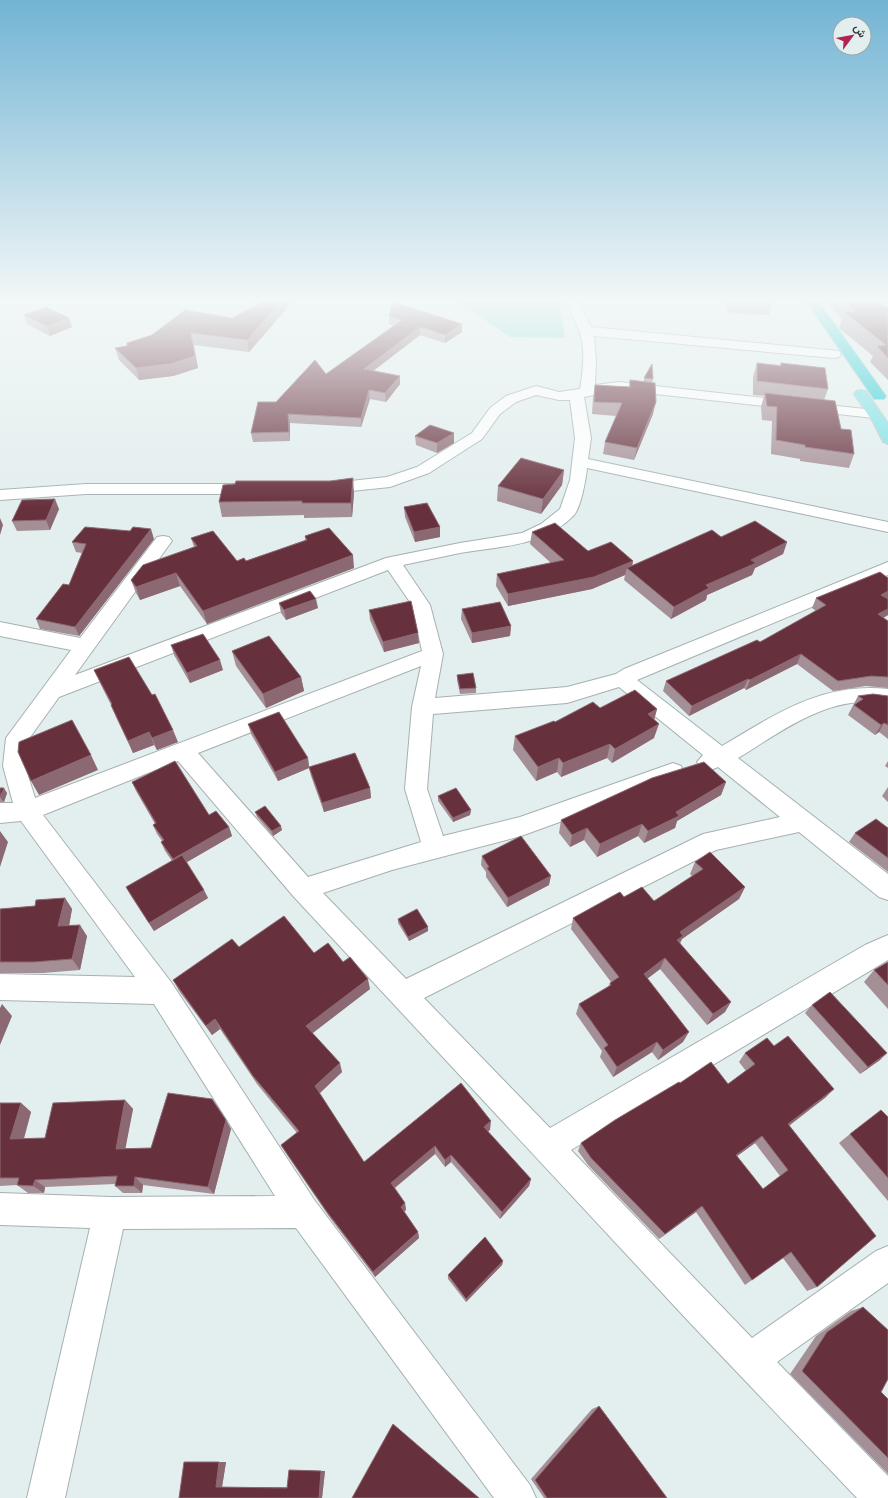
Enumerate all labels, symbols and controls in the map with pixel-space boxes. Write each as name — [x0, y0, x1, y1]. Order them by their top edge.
north arrow — [832, 16, 872, 56]
text: ش — [851, 22, 869, 40]

